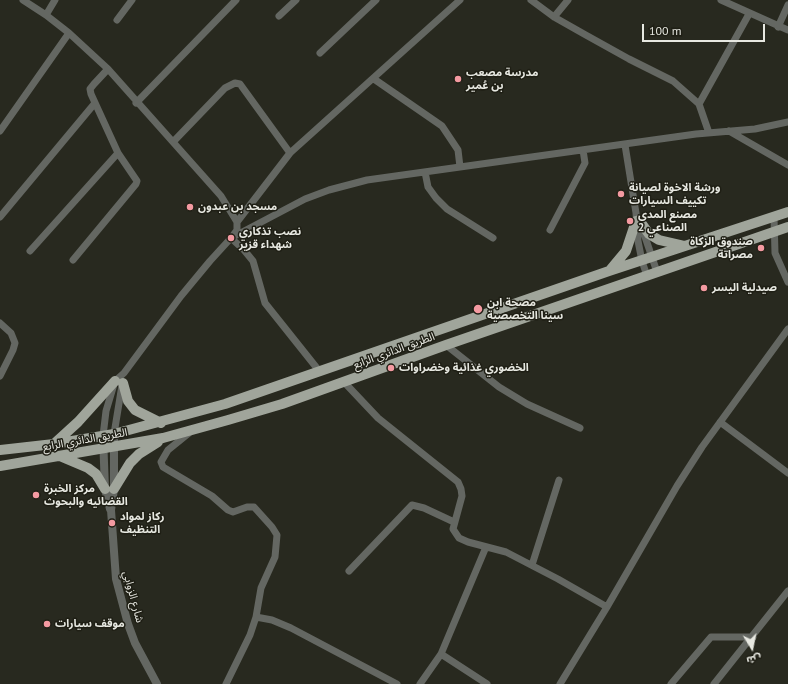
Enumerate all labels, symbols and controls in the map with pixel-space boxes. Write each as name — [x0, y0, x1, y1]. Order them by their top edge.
scale bar — [644, 16, 767, 42]
text: 100 m — [649, 23, 682, 38]
place label: مدرسة مصعب بن عُمير — [466, 66, 538, 92]
marker: مدرسة مصعب بن عُمير — [453, 74, 463, 84]
place label: ورشة الاخوة لصيانة تكييف السيارات — [629, 181, 721, 207]
marker: ورشة الاخوة لصيانة تكييف السيارات — [616, 189, 626, 199]
place label: مسجد بن عبدون — [198, 200, 277, 214]
marker: مسجد بن عبدون — [185, 202, 195, 212]
place label: مصنع المدى الصناعي 2 — [638, 208, 697, 234]
marker: مصنع المدى الصناعي 2 — [625, 216, 635, 226]
place label: نصب تذكاري شهداء قزير — [239, 225, 301, 251]
marker: نصب تذكاري شهداء قزير — [226, 233, 236, 243]
place label: صندوق الزكاة مصراتة — [690, 235, 753, 261]
marker: صندوق الزكاة مصراتة — [756, 243, 766, 253]
place label: صيدلية اليسر — [712, 281, 777, 295]
marker: صيدلية اليسر — [699, 283, 709, 293]
place label: مصحة ابن سينا التخصصية — [487, 296, 563, 322]
marker: مصحة ابن سينا التخصصية — [472, 303, 484, 315]
street label: الطريق الدائري الرابع — [351, 330, 437, 372]
place label: الخضوري غذائية وخضراوات — [399, 361, 529, 375]
marker: الخضوري غذائية وخضراوات — [386, 363, 396, 373]
street label: الطريق الدائري الرابع — [42, 426, 128, 454]
place label: مركز الخبرة القضائيه والبحوث — [44, 482, 128, 508]
marker: مركز الخبرة القضائيه والبحوث — [31, 490, 41, 500]
place label: ركاز لمواد التنظيف — [120, 510, 164, 536]
marker: ركاز لمواد التنظيف — [107, 518, 117, 528]
street label: شارع الزوابي — [120, 570, 146, 624]
place label: موقف سيارات — [55, 617, 125, 631]
marker: موقف سيارات — [42, 619, 52, 629]
north arrow — [732, 628, 772, 668]
text: ش — [745, 652, 763, 668]

